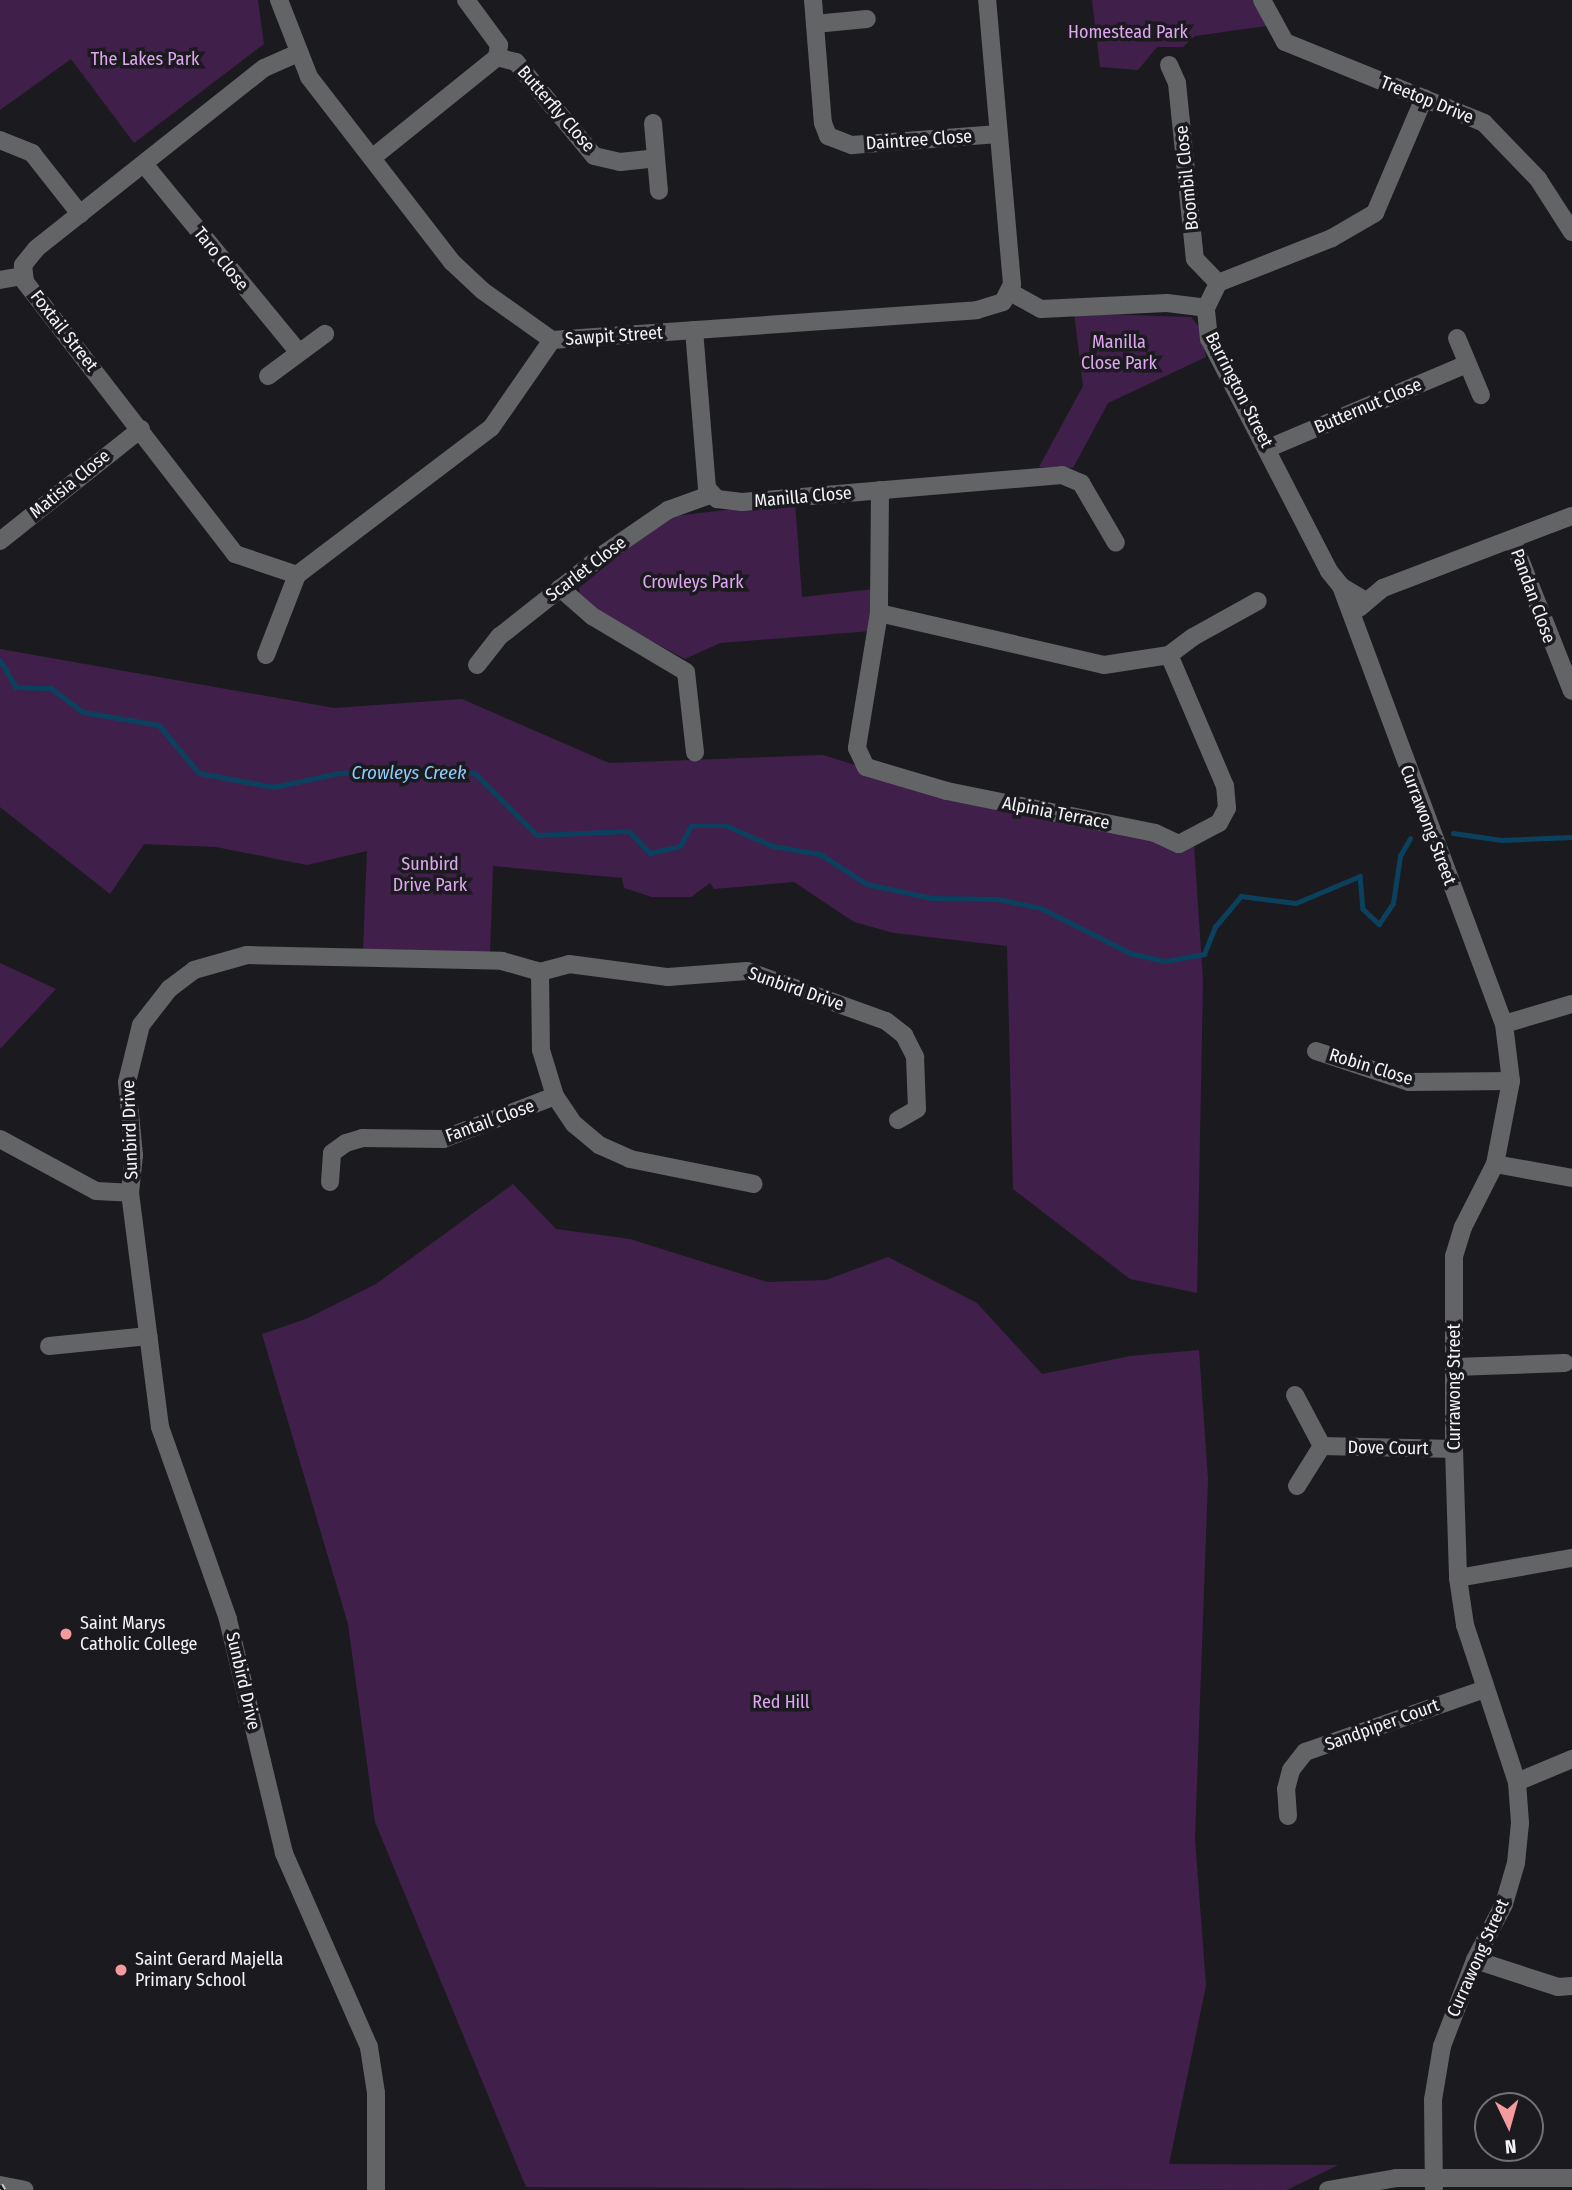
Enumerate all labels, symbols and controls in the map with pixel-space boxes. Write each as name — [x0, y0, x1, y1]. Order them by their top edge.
park label: Homestead Park — [1068, 21, 1188, 43]
park label: The Lakes Park — [91, 48, 199, 70]
street label: Butterfly Close — [513, 61, 599, 157]
street label: Treetop Drive — [1377, 72, 1477, 128]
street label: Boombil Close — [1171, 124, 1203, 232]
street label: Daintree Close — [865, 126, 973, 154]
street label: Taro Close — [189, 223, 253, 295]
street label: Foxtail Street — [26, 286, 102, 376]
street label: Sawpit Street — [564, 322, 664, 350]
street label: Barrington Street — [1201, 329, 1277, 451]
park label: Manilla Close Park — [1081, 332, 1157, 374]
street label: Butternut Close — [1311, 374, 1425, 438]
street label: Matisia Close — [26, 445, 114, 523]
street label: Manilla Close — [753, 482, 853, 512]
street label: Scarlet Close — [542, 532, 630, 606]
street label: Pandan Close — [1506, 546, 1560, 646]
park label: Crowleys Park — [642, 571, 744, 593]
water label: Crowleys Creek — [352, 762, 466, 784]
street label: Currawong Street — [1395, 762, 1461, 888]
street label: Alpinia Terrace — [1001, 792, 1111, 834]
park label: Sunbird Drive Park — [393, 854, 467, 896]
street label: Sunbird Drive — [745, 963, 847, 1015]
street label: Robin Close — [1326, 1044, 1416, 1090]
street label: Sunbird Drive — [117, 1080, 143, 1180]
street label: Fantail Close — [443, 1095, 537, 1147]
street label: Currawong Street — [1443, 1324, 1465, 1450]
street label: Dove Court — [1347, 1436, 1429, 1460]
place label: Saint Marys Catholic College — [80, 1613, 197, 1656]
marker: Saint Marys Catholic College — [58, 1626, 74, 1642]
street label: Sunbird Drive — [221, 1630, 265, 1732]
park label: Red Hill — [752, 1691, 810, 1713]
street label: Sandpiper Court — [1322, 1694, 1442, 1756]
street label: Currawong Street — [1442, 1896, 1514, 2020]
place label: Saint Gerard Majella Primary School — [135, 1949, 283, 1992]
marker: Saint Gerard Majella Primary School — [113, 1962, 129, 1978]
north arrow — [1474, 2092, 1544, 2162]
text: N — [1504, 2134, 1517, 2158]

